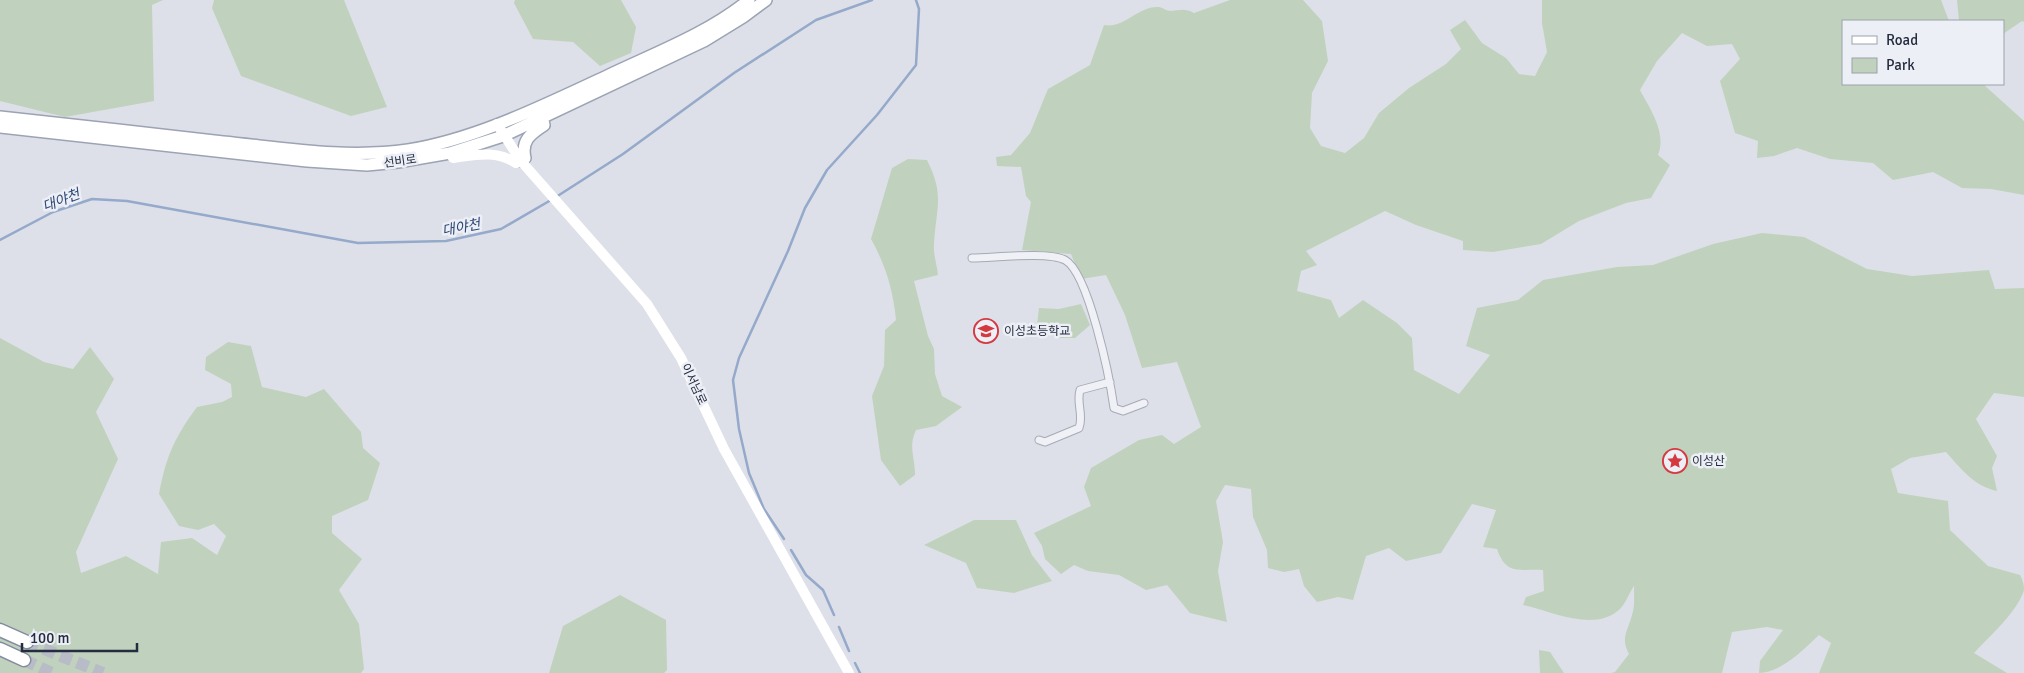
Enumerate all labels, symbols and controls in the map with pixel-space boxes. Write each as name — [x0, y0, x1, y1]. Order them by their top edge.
legend — [1842, 20, 2004, 85]
text: Road — [1886, 31, 1918, 49]
text: Park — [1886, 56, 1915, 74]
street label: 선비로 — [383, 152, 418, 171]
water label: 대야천 — [40, 185, 83, 215]
water label: 대야천 — [441, 215, 483, 240]
school or university icon: 이성초등학교 — [973, 318, 999, 344]
place label: 이성초등학교 — [1004, 324, 1070, 339]
street label: 이서남로 — [677, 361, 710, 407]
place icon: 이성산 — [1662, 448, 1688, 474]
place label: 이성산 — [1692, 454, 1725, 469]
scale bar — [22, 620, 138, 652]
text: 100 m — [30, 629, 70, 647]

